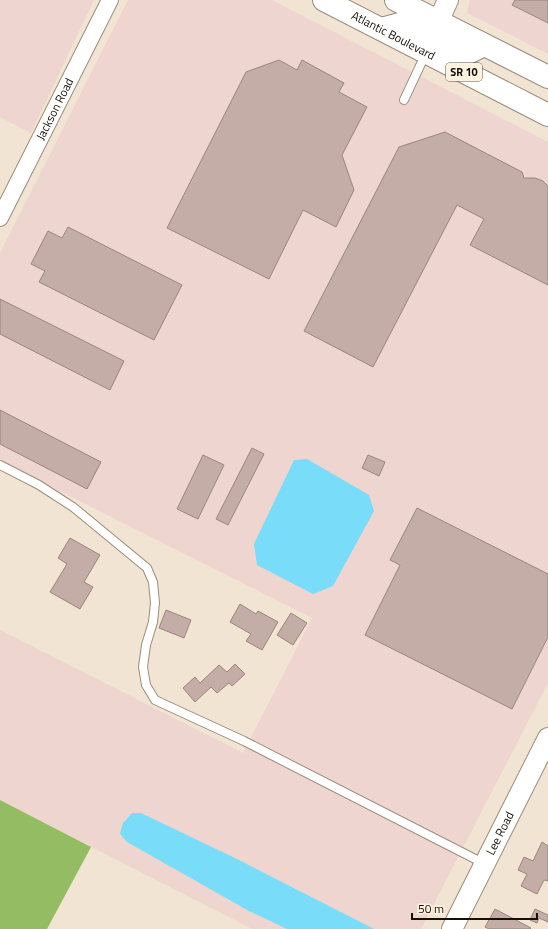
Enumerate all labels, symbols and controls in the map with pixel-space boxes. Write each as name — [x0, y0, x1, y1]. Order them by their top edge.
street label: Atlantic Boulevard — [348, 6, 439, 65]
road number: SR 10 — [446, 63, 482, 81]
street label: Jackson Road — [31, 74, 78, 143]
street label: Lee Road — [481, 808, 519, 858]
scale bar — [412, 895, 537, 921]
text: 50 m — [418, 899, 444, 918]

